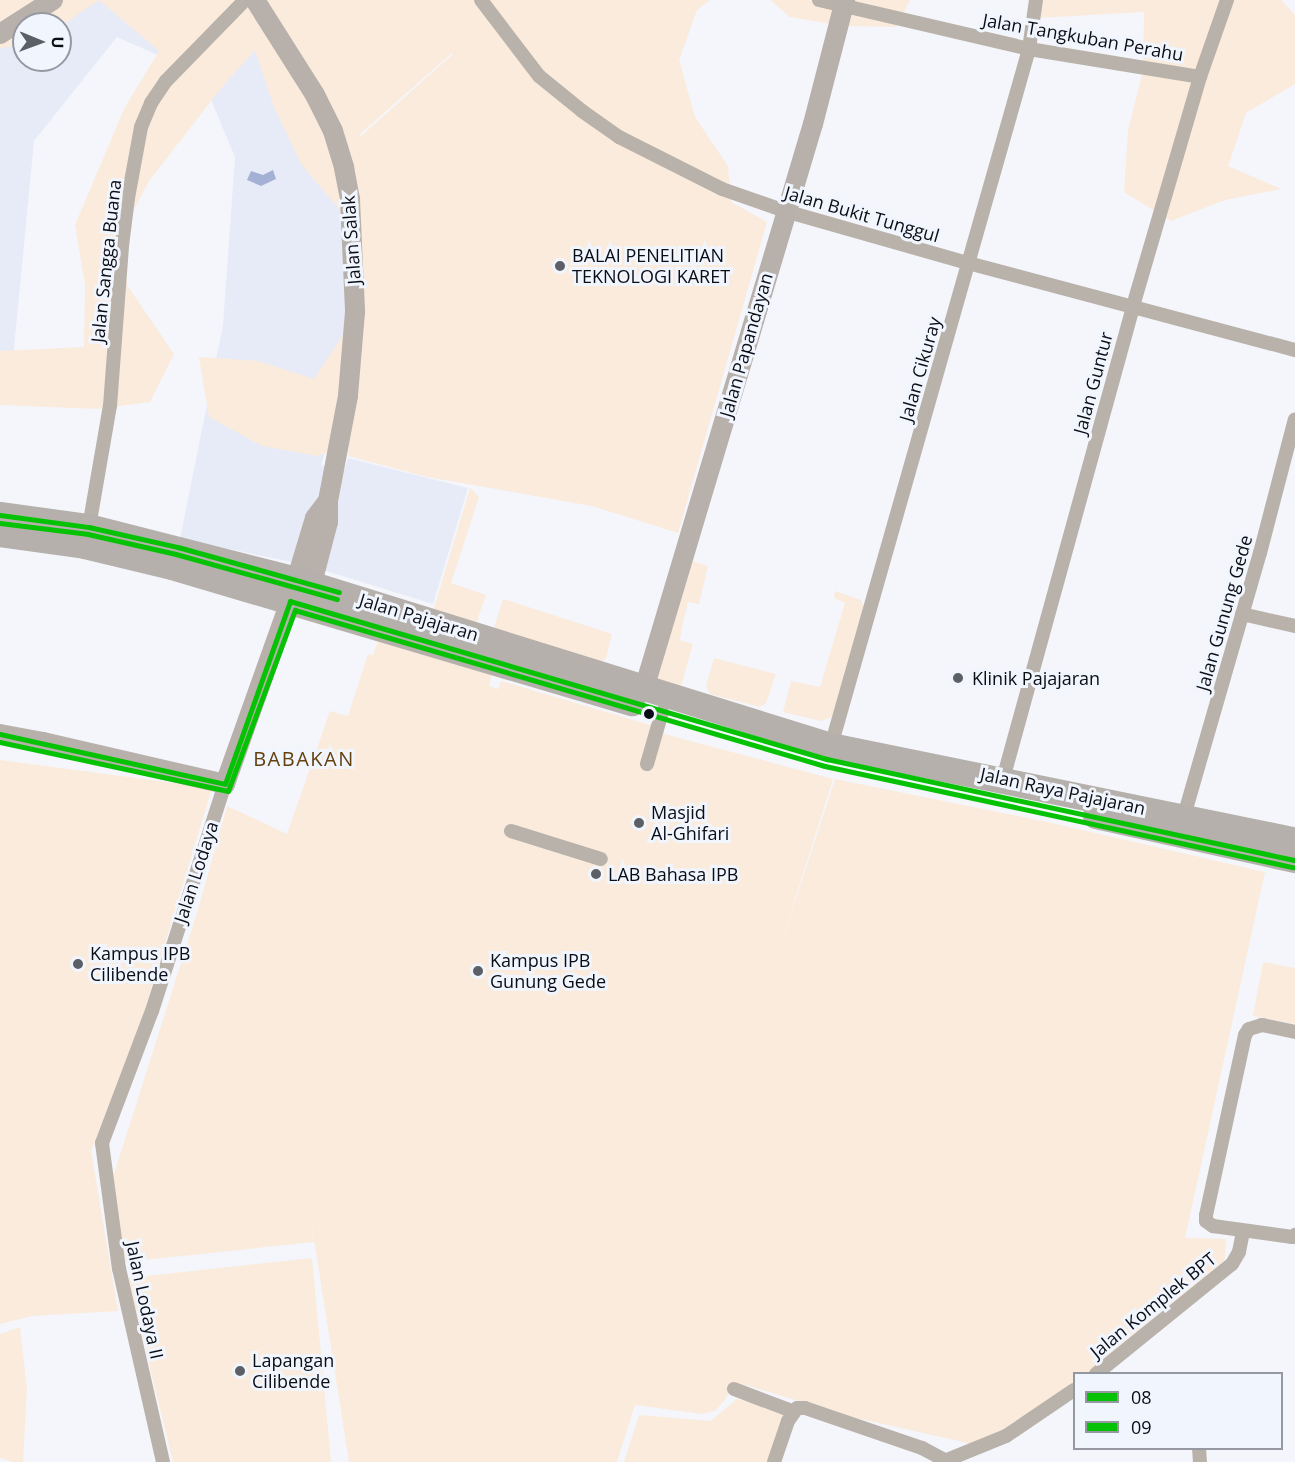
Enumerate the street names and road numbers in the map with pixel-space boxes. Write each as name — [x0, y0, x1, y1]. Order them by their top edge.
street label: Jalan Tangkuban Perahu — [981, 9, 1185, 65]
street label: Jalan Sangga Buana — [87, 178, 125, 344]
street label: Jalan Bukit Tunggul — [782, 182, 942, 246]
street label: Jalan Salak — [337, 195, 365, 285]
street label: Jalan Papandayan — [715, 270, 777, 420]
street label: Jalan Cikuray — [895, 314, 945, 424]
street label: Jalan Guntur — [1069, 329, 1117, 437]
street label: Jalan Gunung Gede — [1191, 533, 1257, 693]
street label: Jalan Pajajaran — [357, 589, 481, 645]
street label: Jalan Raya Pajajaran — [978, 763, 1148, 819]
street label: Jalan Lodaya — [169, 819, 223, 925]
street label: Jalan Lodaya II — [122, 1239, 168, 1361]
street label: Jalan Komplek BPT — [1086, 1248, 1220, 1362]

